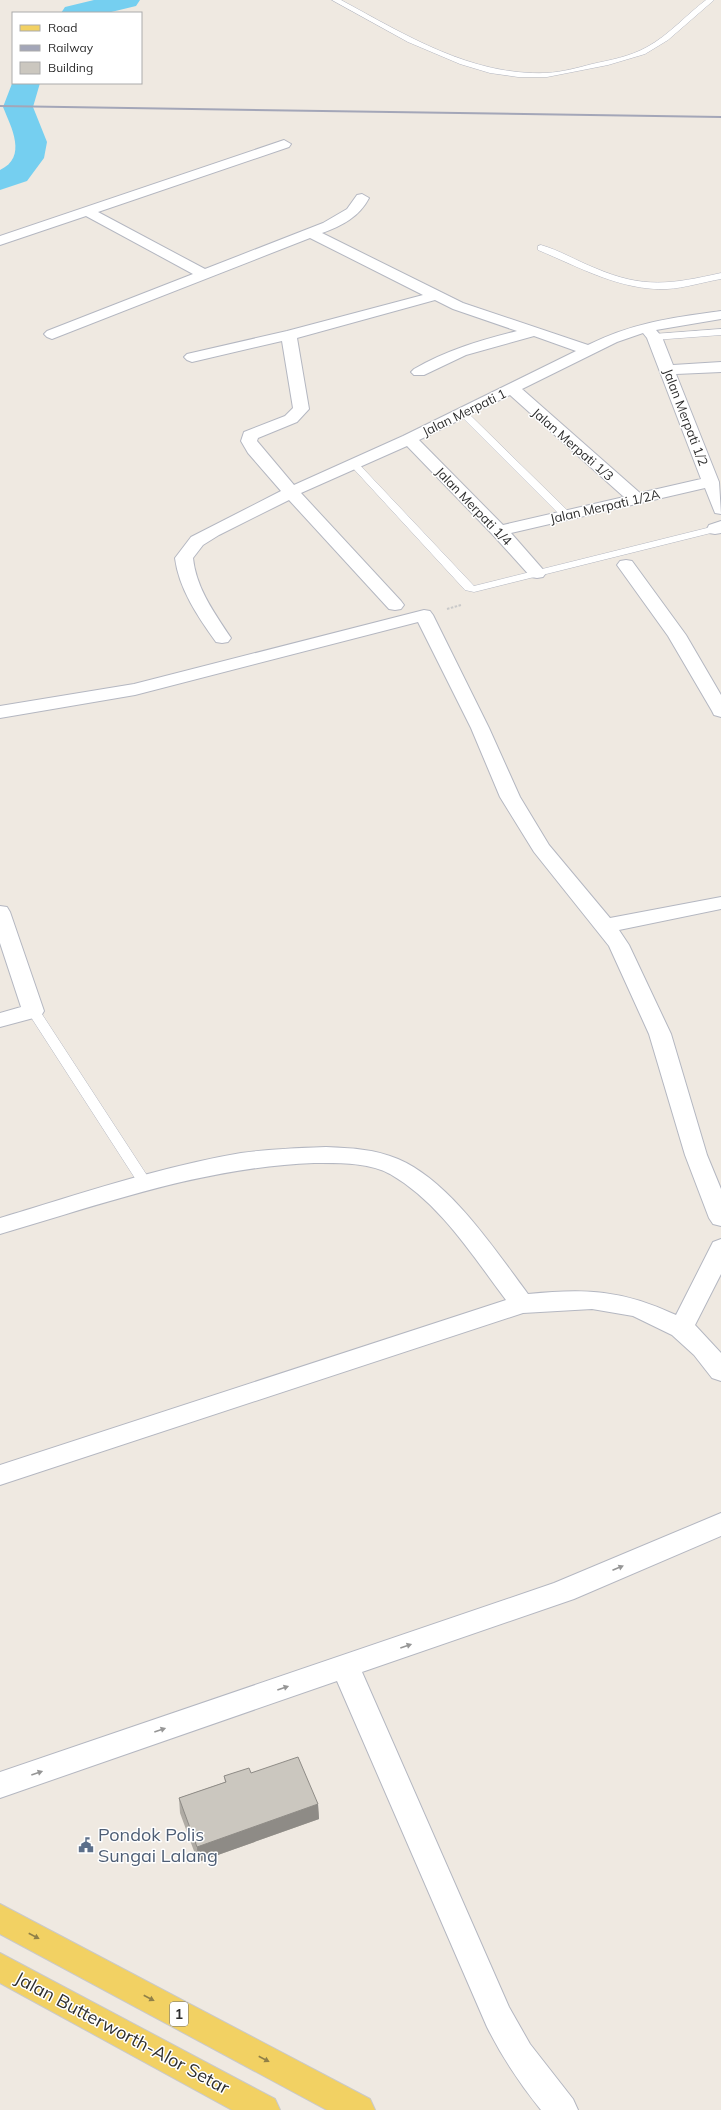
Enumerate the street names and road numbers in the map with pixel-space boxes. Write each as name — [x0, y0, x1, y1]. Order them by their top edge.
street label: Jalan Merpati 1/2 — [660, 366, 712, 468]
street label: Jalan Merpati 1 — [419, 385, 509, 439]
street label: Jalan Merpati 1/3 — [529, 404, 617, 484]
street label: Jalan Merpati 1/4 — [433, 463, 516, 549]
street label: Jalan Merpati 1/2A — [548, 485, 662, 526]
street label: Jalan Butterworth-Alor Setar — [11, 1966, 234, 2099]
road number: 1 — [170, 2002, 188, 2026]

